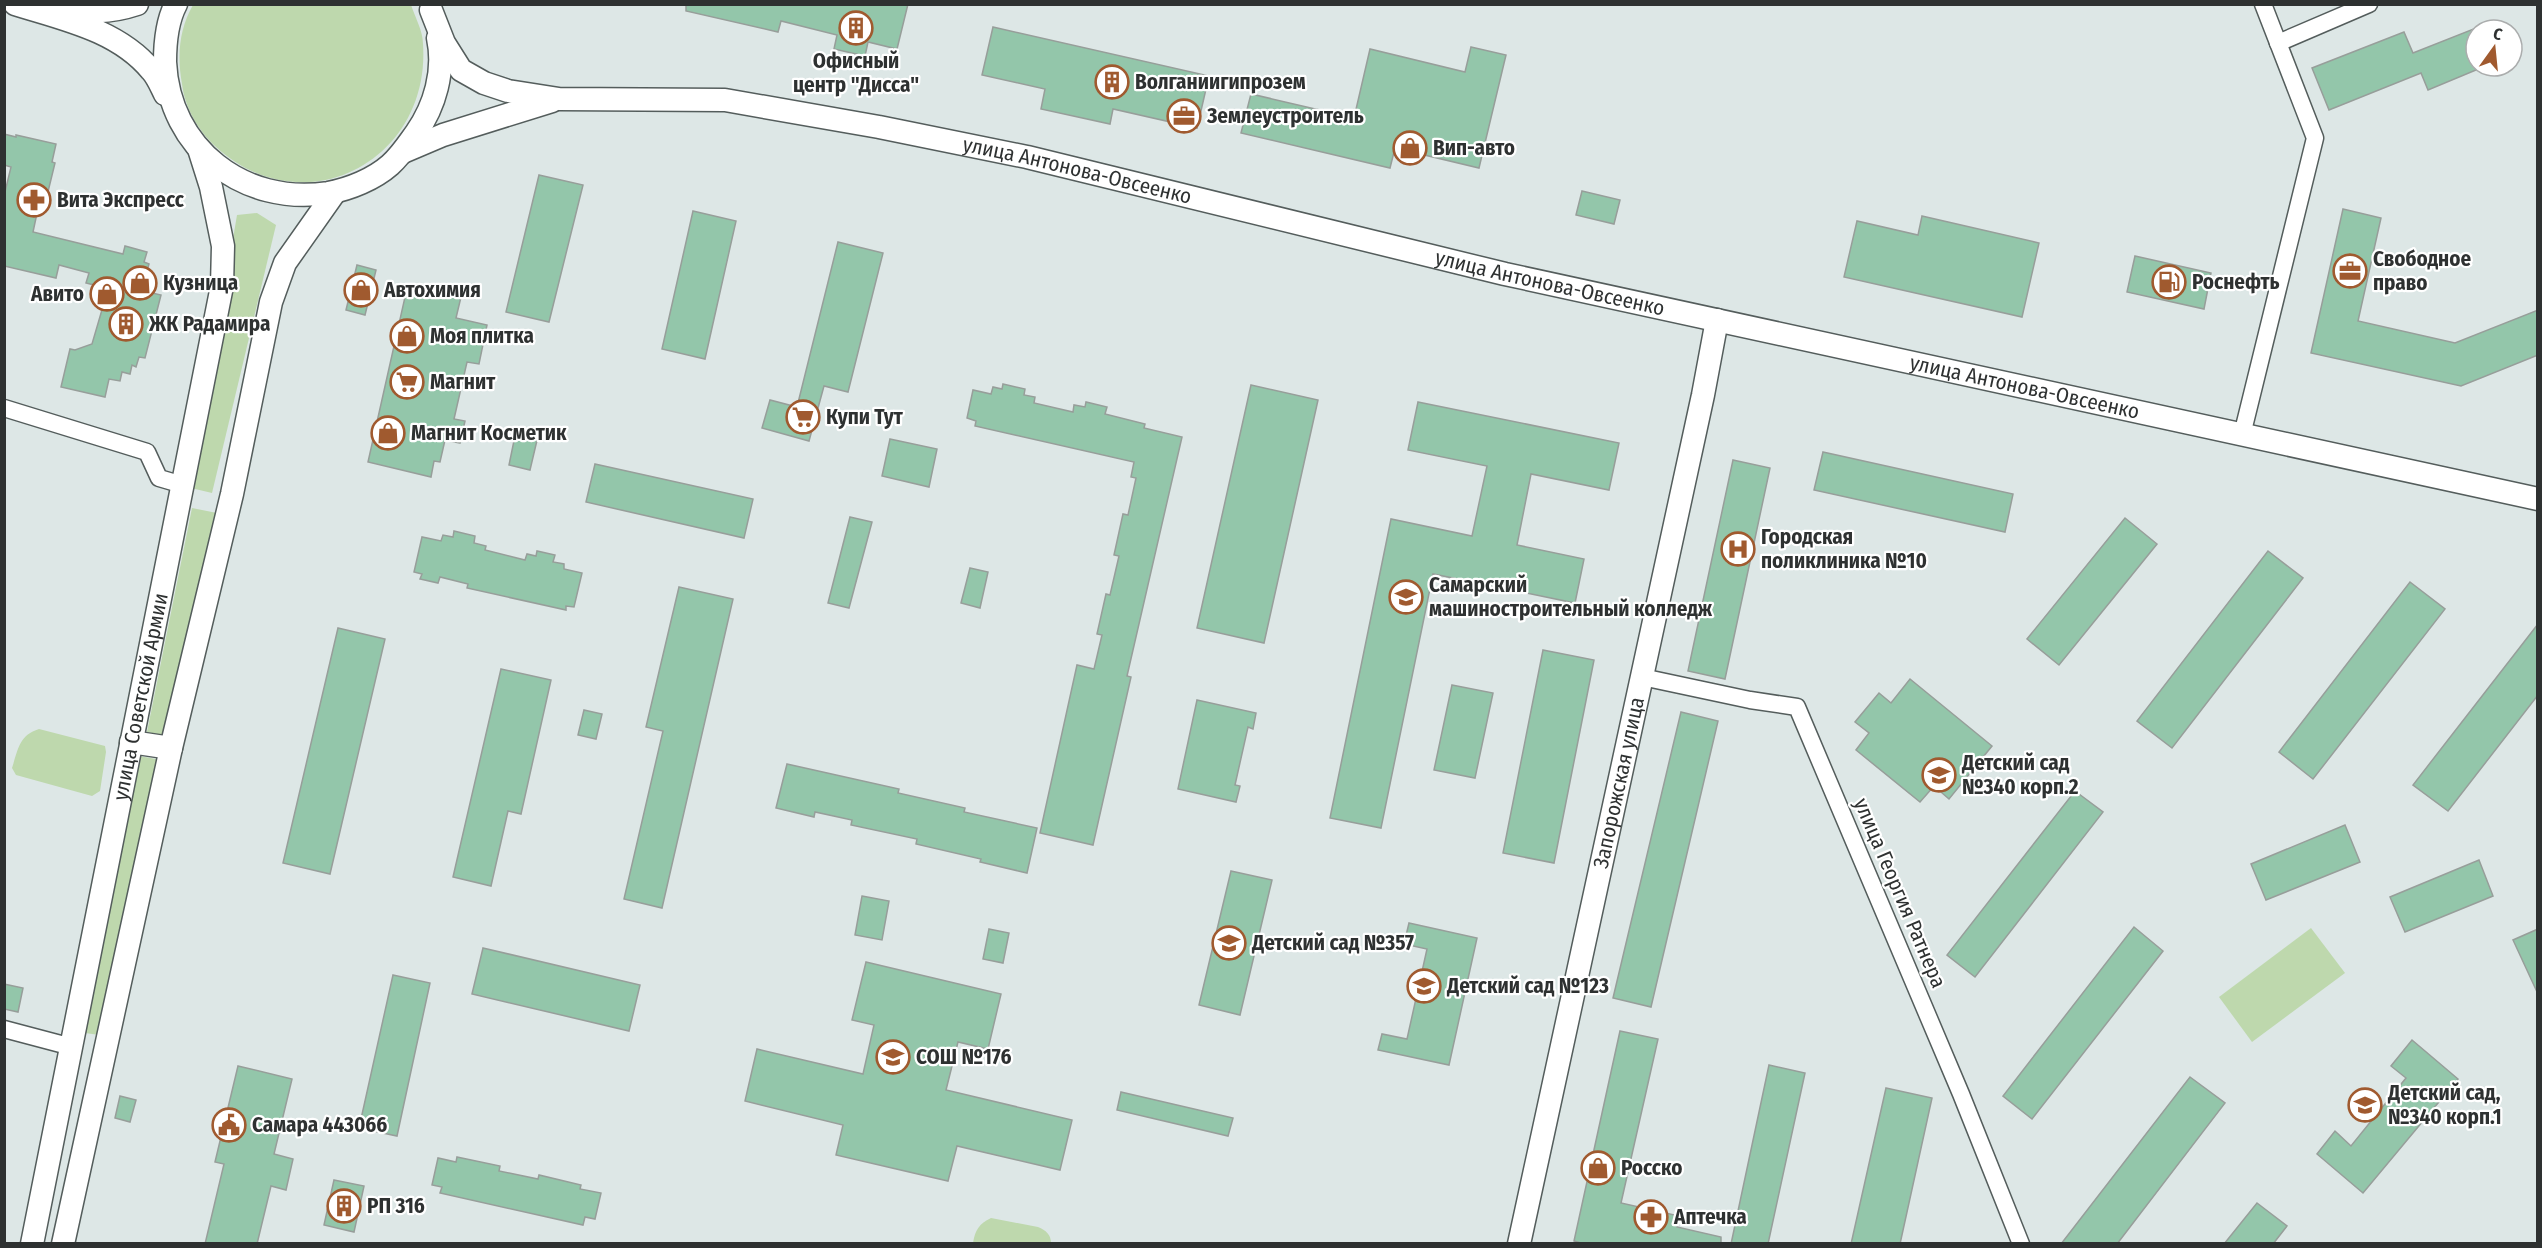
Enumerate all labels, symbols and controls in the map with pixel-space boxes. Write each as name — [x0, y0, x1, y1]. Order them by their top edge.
building icon: Офисный центр "Дисса" — [838, 10, 874, 46]
north arrow — [2464, 18, 2524, 78]
text: С — [2491, 24, 2505, 44]
place label: Офисный центр "Дисса" — [793, 48, 919, 98]
building icon: Волганиигипрозем — [1094, 64, 1130, 100]
place label: Волганиигипрозем — [1135, 69, 1306, 95]
office icon: Землеустроитель — [1166, 98, 1202, 134]
place label: Землеустроитель — [1206, 103, 1364, 129]
shop icon: Вип-авто — [1392, 130, 1428, 166]
street label: улица Антонова-Овсеенко — [960, 131, 1194, 210]
place label: Вип-авто — [1433, 135, 1515, 161]
pharmacy icon: Вита Экспресс — [16, 182, 52, 218]
place label: Вита Экспресс — [57, 187, 185, 213]
street label: улица Антонова-Овсеенко — [1433, 244, 1667, 321]
place label: Свободное право — [2373, 246, 2471, 296]
office icon: Свободное право — [2332, 253, 2368, 289]
fuel station icon: Роснефть — [2151, 264, 2187, 300]
shop icon: Кузница — [122, 265, 158, 301]
place label: Роснефть — [2192, 269, 2280, 295]
place label: Кузница — [163, 270, 238, 296]
shop icon: Автохимия — [343, 272, 379, 308]
shop icon: Авито — [89, 276, 125, 312]
place label: Автохимия — [383, 277, 481, 303]
place label: Авито — [30, 281, 84, 307]
building icon: ЖК Радамира — [108, 306, 144, 342]
place label: ЖК Радамира — [148, 311, 270, 337]
shop icon: Моя плитка — [389, 318, 425, 354]
place label: Моя плитка — [430, 323, 534, 349]
street label: улица Антонова-Овсеенко — [1907, 350, 2142, 425]
supermarket icon: Магнит — [389, 364, 425, 400]
place label: Магнит — [430, 369, 496, 395]
supermarket icon: Купи Тут — [785, 399, 821, 435]
place label: Купи Тут — [826, 404, 904, 430]
shop icon: Магнит Косметик — [370, 415, 406, 451]
place label: Магнит Косметик — [411, 420, 567, 446]
place label: Городская поликлиника №10 — [1761, 524, 1927, 574]
hospital icon: Городская поликлиника №10 — [1720, 531, 1756, 567]
place label: Самарский машиностроительный колледж — [1429, 572, 1713, 622]
school or university icon: Самарский машиностроительный колледж — [1388, 579, 1424, 615]
street label: улица Советской Армии — [107, 591, 174, 803]
street label: Запорожская улица — [1588, 695, 1650, 871]
place label: Детский сад №340 корп.2 — [1961, 750, 2079, 800]
school or university icon: Детский сад №340 корп.2 — [1921, 757, 1957, 793]
street label: улица Георгия Ратнера — [1848, 794, 1952, 992]
school or university icon: Детский сад №357 — [1211, 925, 1247, 961]
place label: Детский сад №357 — [1251, 930, 1414, 956]
school or university icon: Детский сад №123 — [1406, 968, 1442, 1004]
place label: Детский сад №123 — [1446, 973, 1609, 999]
school or university icon: СОШ №176 — [875, 1039, 911, 1075]
place label: СОШ №176 — [916, 1044, 1011, 1070]
place label: Детский сад, №340 корп.1 — [2387, 1080, 2502, 1130]
school or university icon: Детский сад, №340 корп.1 — [2347, 1087, 2383, 1123]
public building icon: Самара 443066 — [211, 1107, 247, 1143]
place label: Самара 443066 — [252, 1112, 387, 1138]
shop icon: Росско — [1580, 1150, 1616, 1186]
place label: Росско — [1621, 1155, 1682, 1181]
building icon: РП 316 — [326, 1188, 362, 1224]
place label: РП 316 — [367, 1193, 425, 1219]
pharmacy icon: Аптечка — [1633, 1199, 1669, 1235]
place label: Аптечка — [1673, 1204, 1747, 1230]

